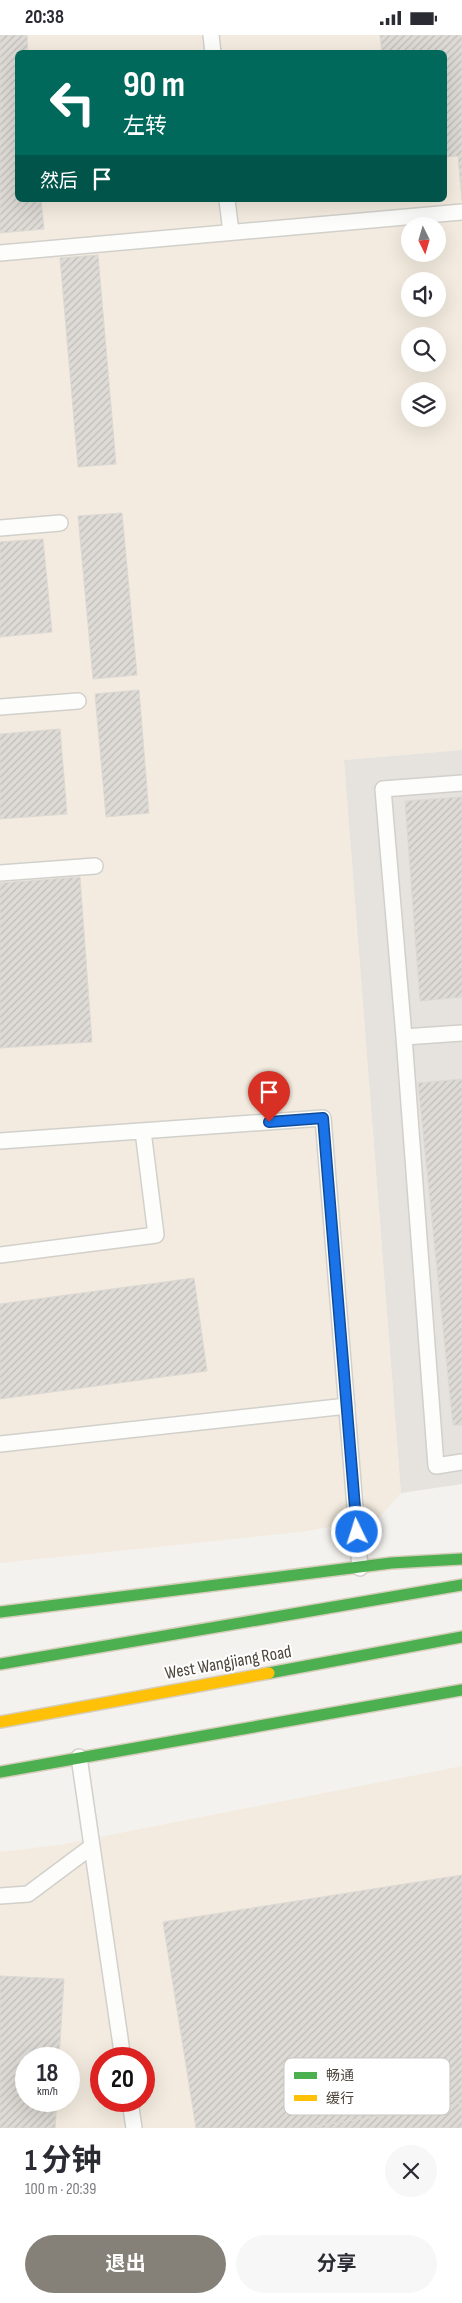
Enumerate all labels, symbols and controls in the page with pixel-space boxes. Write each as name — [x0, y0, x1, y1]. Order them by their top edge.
text: 20:38 — [25, 6, 64, 29]
text: 90 m — [123, 64, 185, 107]
icon: left — [40, 70, 105, 135]
text: 左转 — [123, 113, 167, 140]
icon: arrive — [88, 165, 116, 193]
text: 然后 — [40, 170, 78, 193]
north arrow — [401, 217, 446, 263]
map controls — [401, 217, 446, 427]
button: sound — [401, 272, 446, 317]
button: search — [401, 327, 446, 372]
button: layers — [401, 382, 446, 427]
pin — [248, 1071, 290, 1122]
icon: arrive — [255, 1078, 283, 1106]
position arrow — [330, 1505, 382, 1557]
street label: West Wangjiang Road — [163, 1641, 293, 1684]
speed limit sign: 20 — [90, 2047, 155, 2112]
text: 18 — [37, 2058, 58, 2089]
legend — [284, 2058, 450, 2115]
text: 畅通 — [326, 2067, 354, 2084]
text: km/h — [37, 2084, 58, 2099]
text: 缓行 — [326, 2090, 354, 2107]
text: 1 分钟 — [25, 2143, 101, 2179]
button: close — [385, 2145, 437, 2197]
text: 100 m · 20:39 — [25, 2180, 96, 2199]
button: 退出 — [25, 2235, 226, 2293]
button: 分享 — [236, 2235, 437, 2293]

